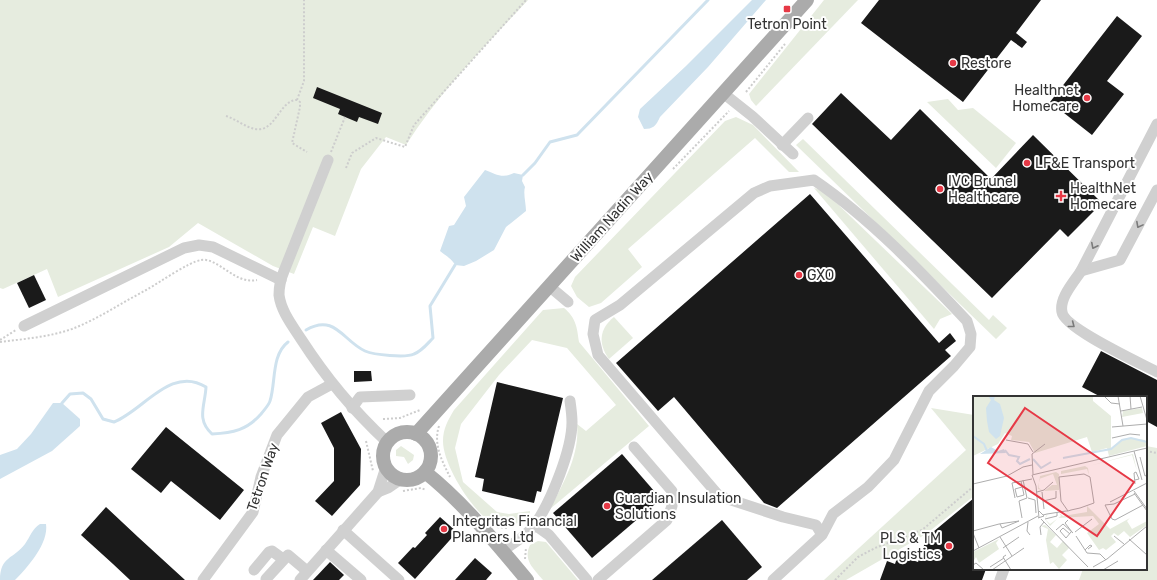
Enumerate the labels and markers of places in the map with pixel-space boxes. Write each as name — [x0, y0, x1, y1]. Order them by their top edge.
marker: Tetron Point — [782, 4, 792, 14]
place label: Tetron Point — [747, 16, 827, 33]
place label: Restore — [961, 55, 1012, 72]
marker: Restore — [948, 58, 958, 68]
place label: Healthnet Homecare — [1012, 82, 1080, 115]
marker: Healthnet Homecare — [1082, 93, 1092, 103]
place label: LF&E Transport — [1035, 155, 1136, 172]
marker: LF&E Transport — [1022, 158, 1032, 168]
place label: IVC Brunel Healthcare — [948, 173, 1020, 206]
place label: HealthNet Homecare — [1070, 180, 1137, 213]
marker: IVC Brunel Healthcare — [935, 184, 945, 194]
marker: HealthNet Homecare — [1055, 190, 1067, 202]
place label: GXO — [807, 267, 834, 284]
marker: GXO — [794, 270, 804, 280]
place label: Guardian Insulation Solutions — [615, 490, 742, 523]
marker: Guardian Insulation Solutions — [602, 501, 612, 511]
place label: Integritas Financial Planners Ltd — [452, 513, 577, 546]
marker: Integritas Financial Planners Ltd — [439, 524, 449, 534]
place label: PLS & TM Logistics — [880, 530, 941, 563]
marker: PLS & TM Logistics — [944, 541, 954, 551]

